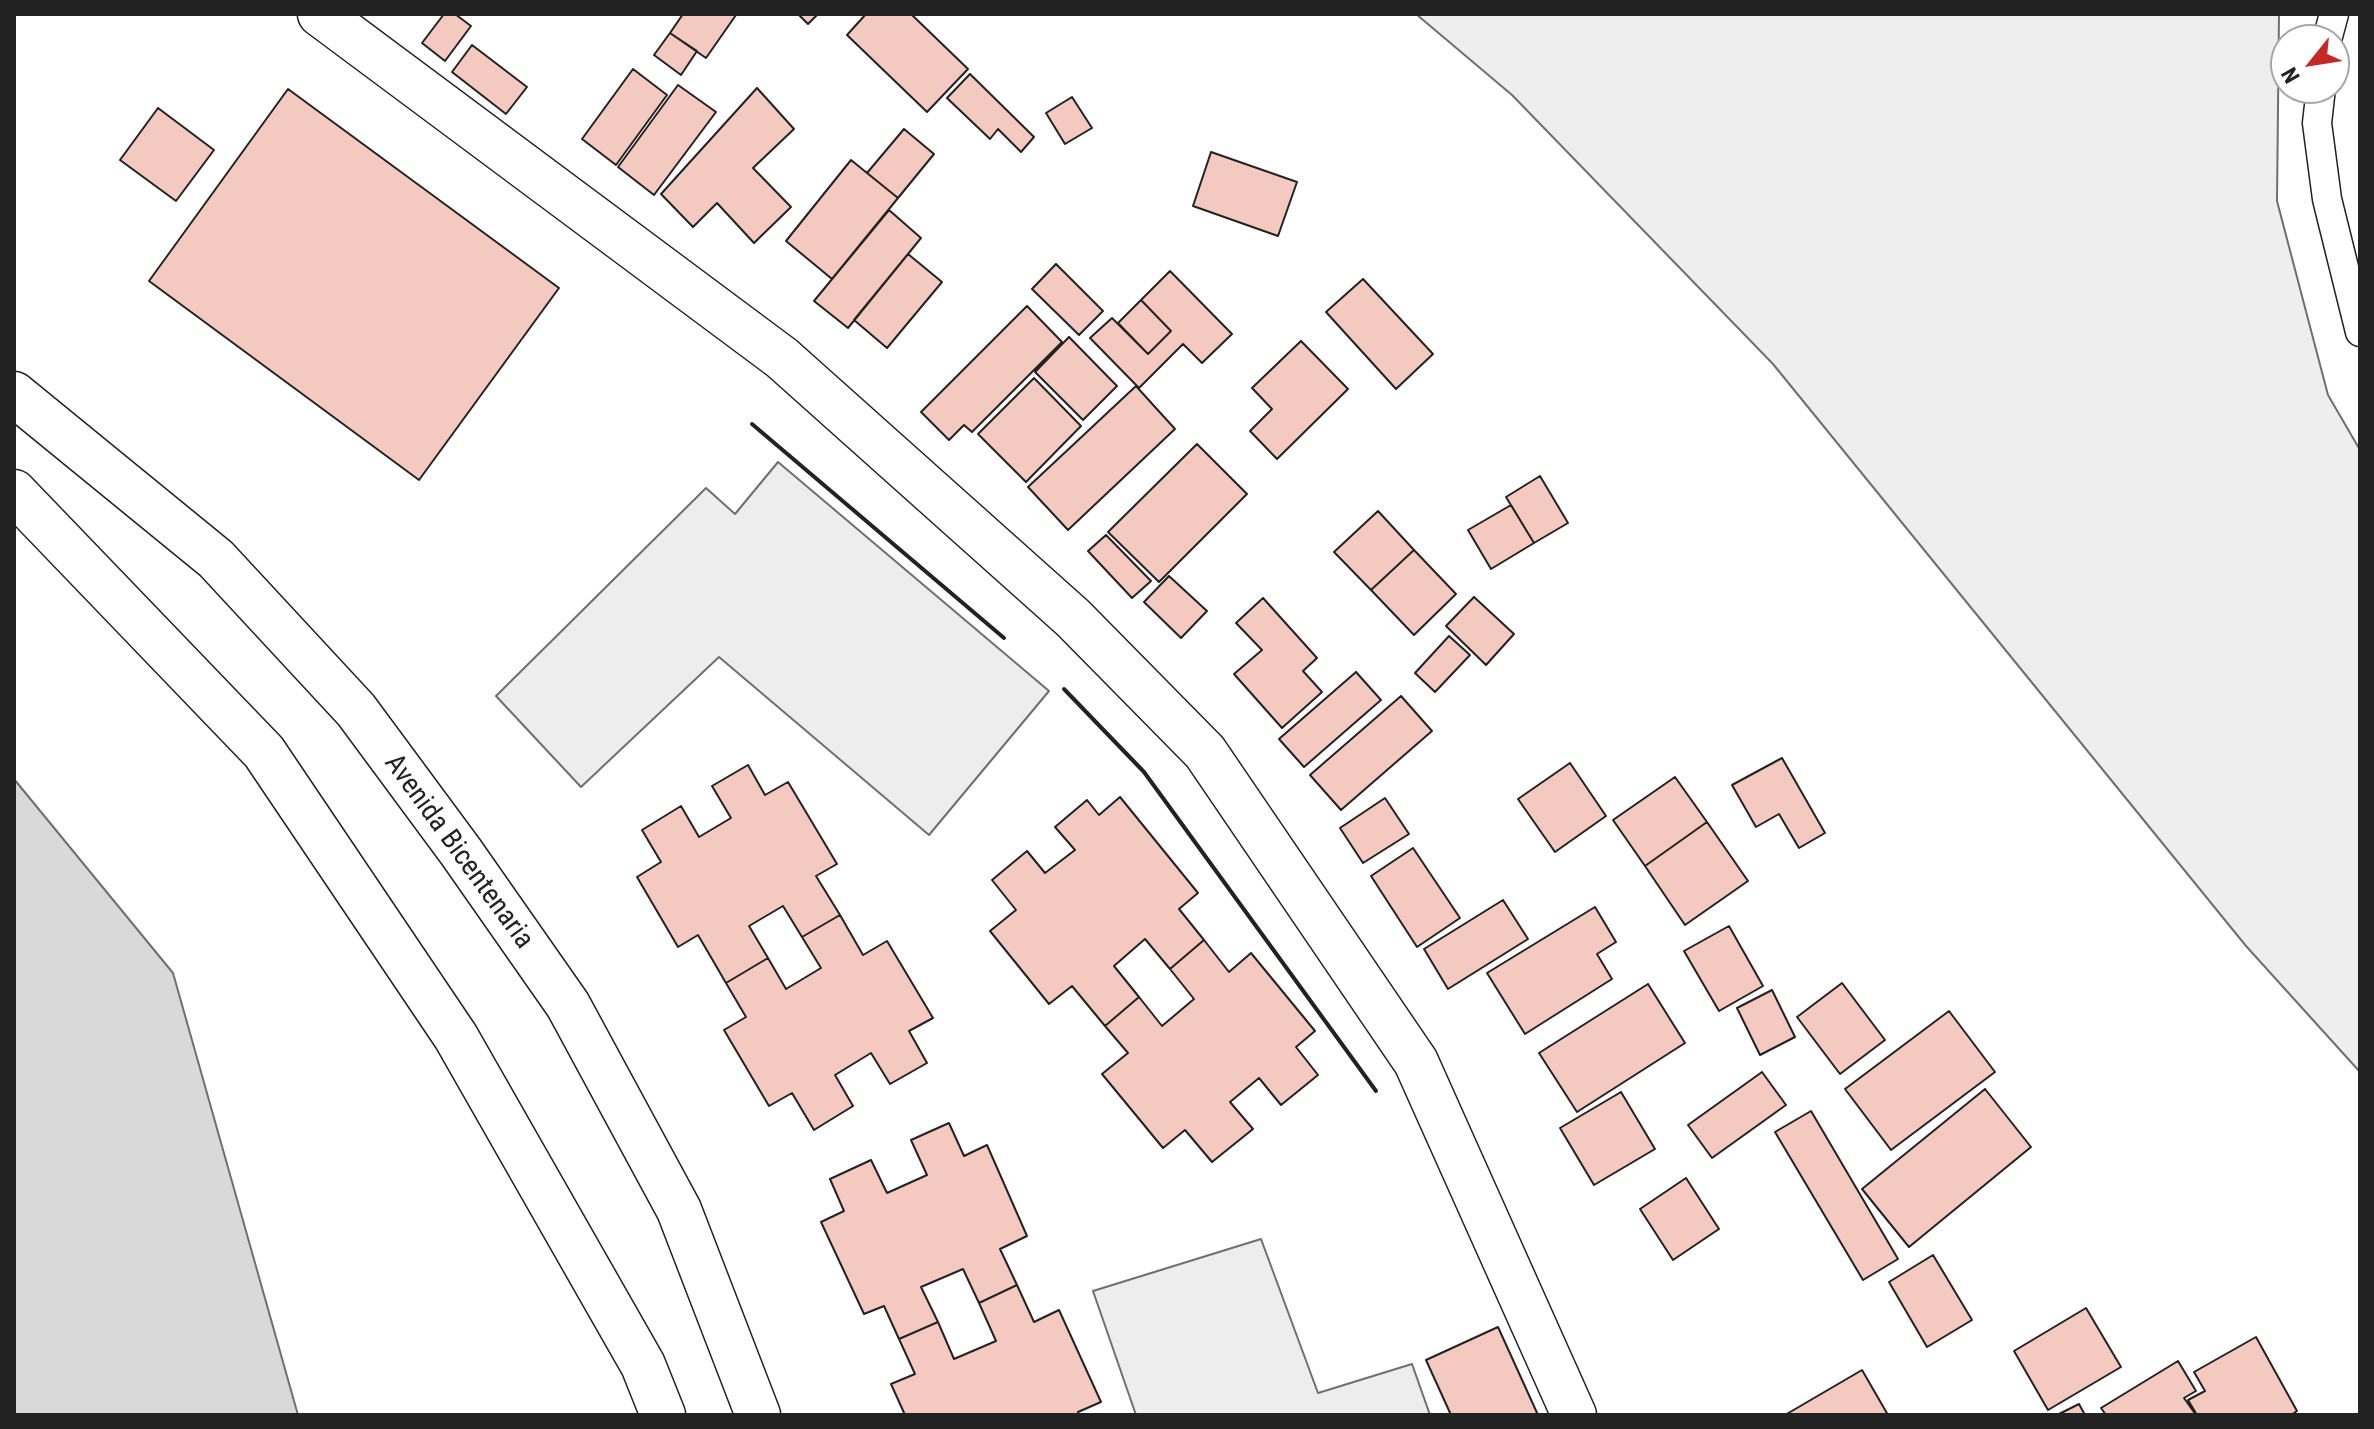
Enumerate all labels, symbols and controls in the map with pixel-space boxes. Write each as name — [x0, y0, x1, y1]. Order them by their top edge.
north arrow — [2270, 24, 2350, 104]
text: N — [2276, 63, 2305, 87]
street label: Avenida Bicentenaria — [376, 748, 540, 956]

